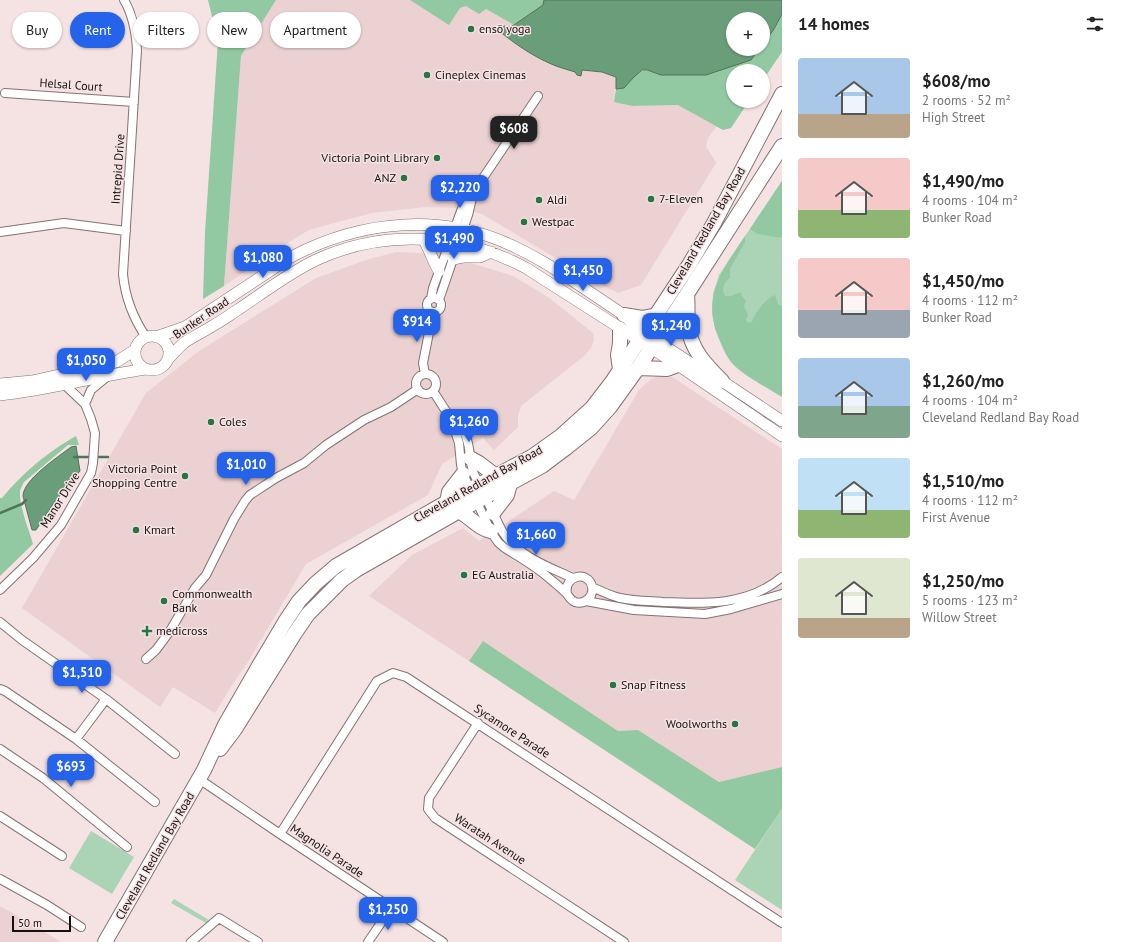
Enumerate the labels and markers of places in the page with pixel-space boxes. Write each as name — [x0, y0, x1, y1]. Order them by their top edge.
place label: ensō yoga — [479, 21, 531, 36]
marker: ensō yoga — [466, 24, 476, 34]
place label: Cineplex Cinemas — [435, 67, 526, 82]
marker: Cineplex Cinemas — [422, 70, 432, 80]
pin: $608 — [490, 116, 538, 150]
place label: Victoria Point Library — [320, 150, 429, 165]
marker: Victoria Point Library — [432, 153, 442, 163]
place label: ANZ — [374, 170, 396, 185]
marker: ANZ — [399, 173, 409, 183]
pin: $2,220 — [427, 175, 493, 209]
place label: 7-Eleven — [659, 191, 703, 206]
place label: Aldi — [547, 192, 567, 207]
marker: 7-Eleven — [646, 194, 656, 204]
marker: Aldi — [534, 195, 544, 205]
place label: Westpac — [532, 214, 575, 229]
marker: Westpac — [519, 217, 529, 227]
pin: $1,490 — [421, 226, 487, 260]
pin: $1,080 — [230, 245, 296, 279]
pin: $1,450 — [550, 258, 616, 292]
pin: $914 — [393, 309, 441, 343]
pin: $1,240 — [638, 313, 704, 347]
pin: $1,050 — [53, 348, 119, 382]
pin: $1,260 — [436, 409, 502, 443]
place label: Coles — [219, 414, 247, 429]
marker: Coles — [206, 417, 216, 427]
pin: $1,010 — [213, 452, 279, 486]
place label: Victoria Point Shopping Centre — [92, 461, 177, 490]
marker: Victoria Point Shopping Centre — [180, 471, 190, 481]
place label: Kmart — [144, 522, 175, 537]
pin: $1,660 — [503, 522, 569, 556]
marker: Kmart — [131, 525, 141, 535]
place label: EG Australia — [472, 567, 534, 582]
marker: EG Australia — [459, 570, 469, 580]
place label: Commonwealth Bank — [172, 586, 252, 615]
marker: Commonwealth Bank — [159, 596, 169, 606]
place label: medicross — [156, 623, 208, 638]
marker: medicross — [141, 625, 153, 637]
pin: $1,510 — [49, 660, 115, 694]
place label: Snap Fitness — [621, 677, 686, 692]
marker: Snap Fitness — [608, 680, 618, 690]
place label: Woolworths — [666, 716, 727, 731]
marker: Woolworths — [730, 719, 740, 729]
pin: $693 — [47, 754, 95, 788]
pin: $1,250 — [355, 897, 421, 931]

